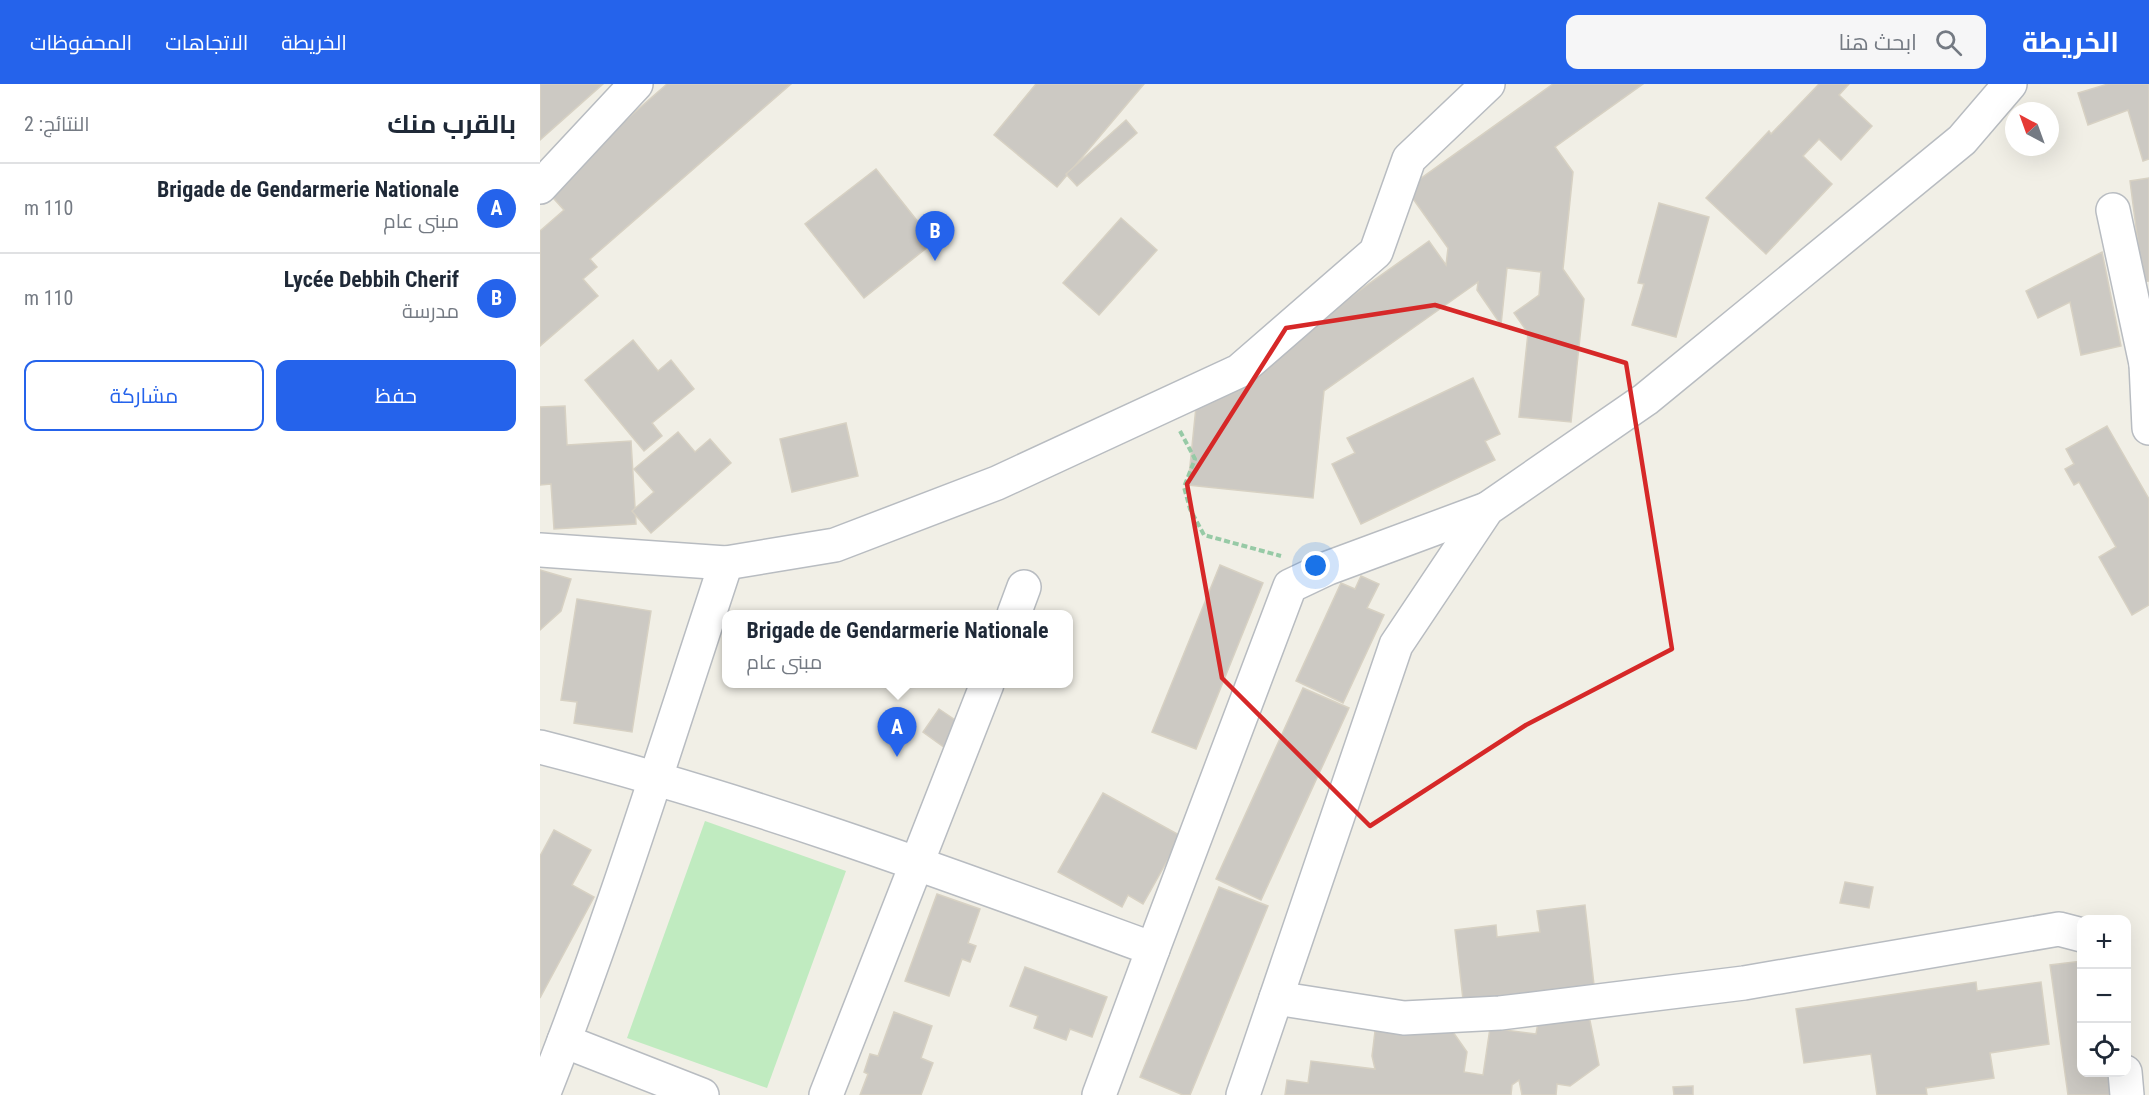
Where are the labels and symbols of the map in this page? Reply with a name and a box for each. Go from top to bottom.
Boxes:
north arrow [2005,102,2059,156]
pin: B [916,212,954,261]
your location [1301,551,1330,580]
pin: A [878,708,916,757]

